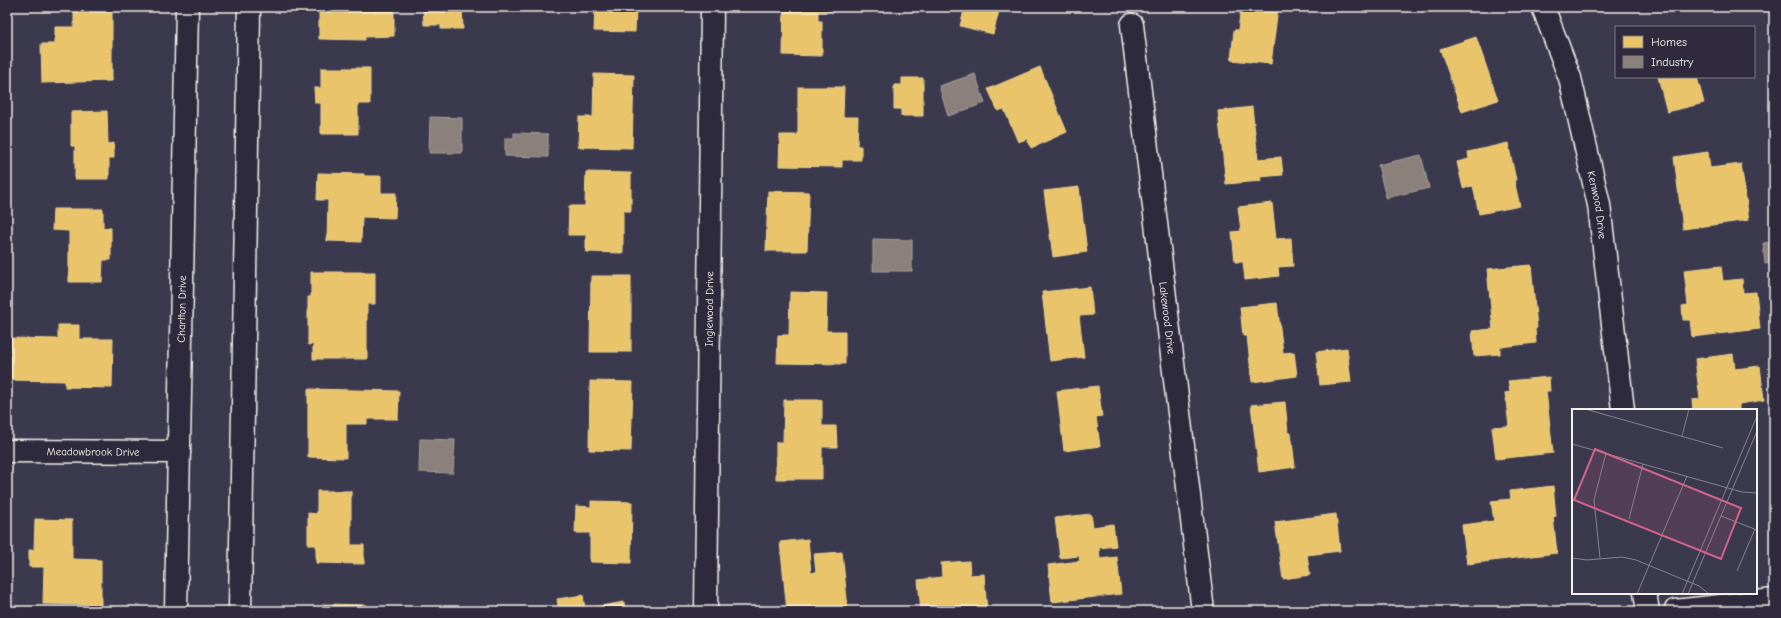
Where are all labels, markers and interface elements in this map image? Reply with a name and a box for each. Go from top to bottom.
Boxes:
legend [1615,26,1755,78]
text: Homes [1651,35,1687,49]
text: Industry [1651,55,1694,69]
street label: Kenwood Drive [1584,170,1609,240]
street label: Inglewood Drive [703,271,716,347]
street label: Charlton Drive [175,275,189,343]
street label: Lakewood Drive [1156,281,1178,355]
inset map [1572,409,1757,594]
street label: Meadowbrook Drive [46,445,140,459]

